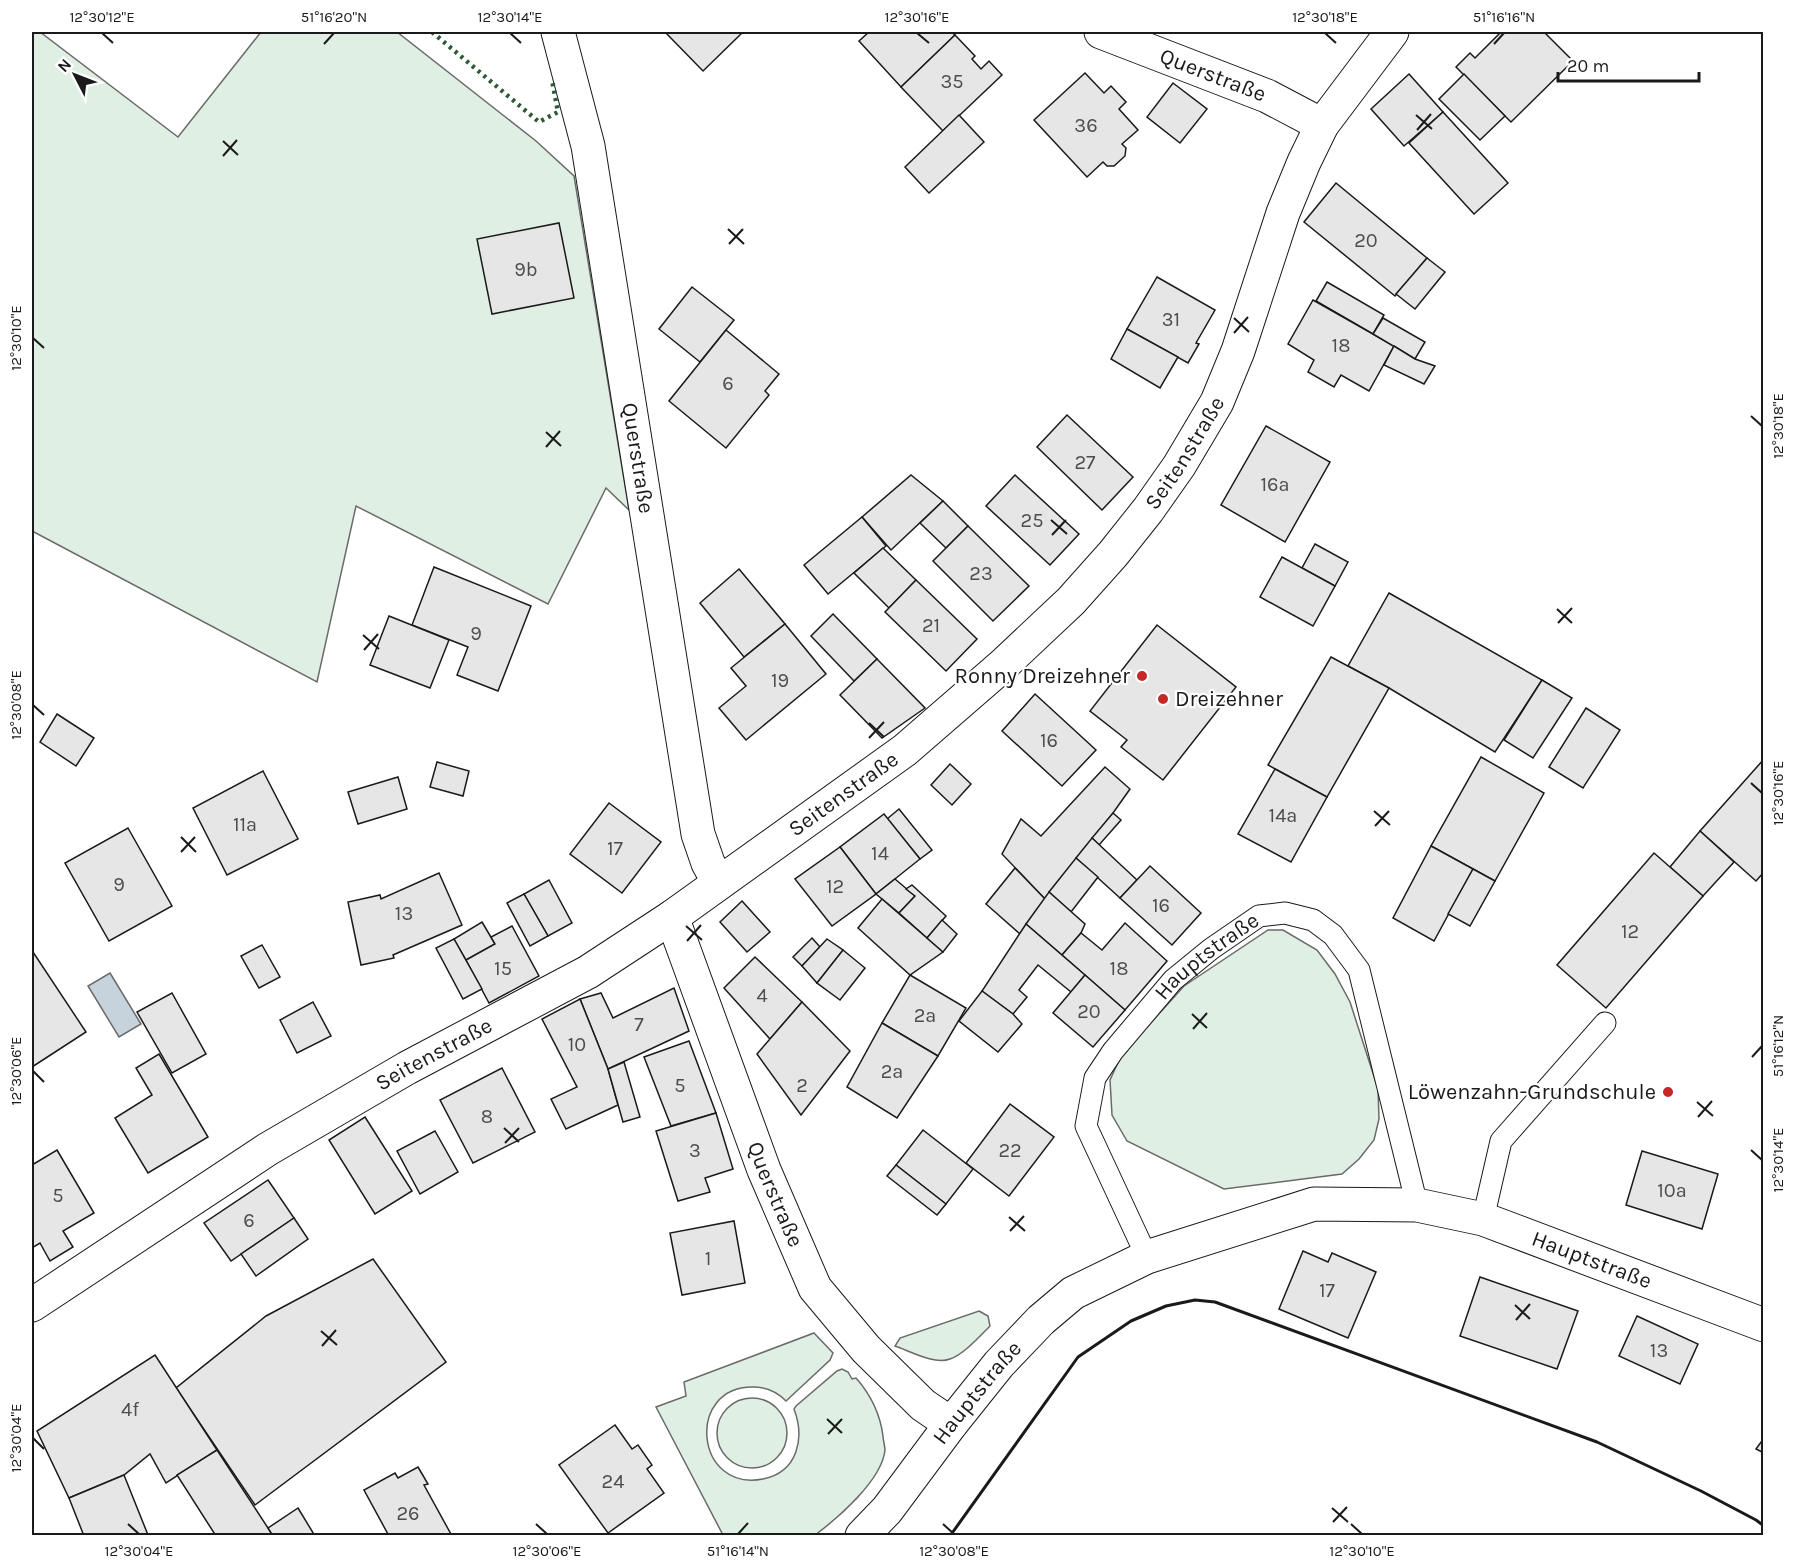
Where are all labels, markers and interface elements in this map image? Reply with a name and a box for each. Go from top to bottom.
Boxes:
text: 12°30'12"E [69,8,135,26]
text: 51°16'20"N [301,8,367,26]
text: 12°30'14"E [478,8,542,26]
text: 12°30'16"E [884,8,950,26]
text: 12°30'18"E [1292,8,1358,26]
text: 51°16'16"N [1473,8,1535,26]
street label: Querstraße [1156,43,1270,107]
north arrow [45,45,105,105]
scale bar [1558,45,1699,83]
text: N [53,55,75,76]
text: 20 m [1567,55,1609,77]
house number: 35 [940,70,964,93]
house number: 36 [1074,114,1098,137]
house number: 20 [1354,229,1378,252]
house number: 9b [514,258,538,281]
text: 12°30'10"E [7,305,25,371]
house number: 31 [1162,308,1180,331]
house number: 18 [1332,334,1350,357]
house number: 6 [722,372,734,395]
street label: Seitenstraße [1139,392,1230,515]
text: 12°30'18"E [1769,393,1787,459]
street label: Querstraße [616,401,660,515]
house number: 27 [1075,451,1096,474]
house number: 16a [1260,473,1290,496]
house number: 25 [1021,509,1043,532]
house number: 23 [969,562,993,585]
house number: 21 [922,614,940,637]
house number: 9 [470,622,482,645]
place label: Ronny Dreizehner [955,663,1130,689]
house number: 19 [771,669,789,692]
marker: Ronny Dreizehner [1135,669,1149,683]
text: 12°30'08"E [7,670,25,740]
place label: Dreizehner [1175,686,1283,712]
marker: Dreizehner [1156,692,1170,706]
house number: 16 [1040,729,1058,752]
street label: Seitenstraße [784,746,903,842]
text: 12°30'16"E [1769,760,1787,826]
house number: 14a [1269,804,1297,827]
house number: 11a [233,813,257,836]
house number: 17 [607,837,624,860]
house number: 14 [871,842,889,865]
house number: 9 [113,873,125,896]
house number: 12 [826,875,844,898]
house number: 16 [1152,894,1170,917]
house number: 13 [395,902,413,925]
street label: Hauptstraße [1149,907,1264,1005]
house number: 12 [1621,920,1639,943]
house number: 15 [494,957,512,980]
house number: 18 [1110,957,1128,980]
house number: 4 [756,984,768,1007]
house number: 20 [1077,1000,1101,1023]
house number: 2a [914,1004,936,1027]
street label: Seitenstraße [371,1012,497,1096]
house number: 7 [634,1013,644,1036]
text: 51°16'12"N [1769,1015,1787,1077]
house number: 10 [568,1033,586,1056]
text: 12°30'06"E [7,1036,25,1106]
house number: 2a [881,1060,903,1083]
house number: 5 [674,1074,686,1097]
house number: 2 [796,1074,808,1097]
place label: Löwenzahn-Grundschule [1408,1079,1656,1105]
marker: Löwenzahn-Grundschule [1661,1085,1675,1099]
house number: 8 [481,1105,493,1128]
text: 12°30'14"E [1769,1128,1787,1192]
street label: Querstraße [742,1138,809,1251]
house number: 3 [689,1139,701,1162]
house number: 22 [998,1139,1022,1162]
house number: 10a [1657,1179,1687,1202]
house number: 5 [52,1184,64,1207]
house number: 6 [243,1209,255,1232]
street label: Hauptstraße [1528,1226,1655,1294]
house number: 1 [705,1247,711,1270]
house number: 17 [1319,1279,1336,1302]
street label: Hauptstraße [927,1336,1027,1450]
house number: 13 [1650,1339,1668,1362]
house number: 4f [121,1398,139,1421]
text: 12°30'04"E [7,1404,25,1472]
house number: 24 [602,1470,624,1493]
house number: 26 [396,1502,420,1525]
text: 12°30'04"E [105,1542,173,1560]
text: 12°30'06"E [512,1542,582,1560]
text: 51°16'14"N [707,1542,769,1560]
text: 12°30'08"E [919,1542,989,1560]
text: 12°30'10"E [1329,1542,1395,1560]

